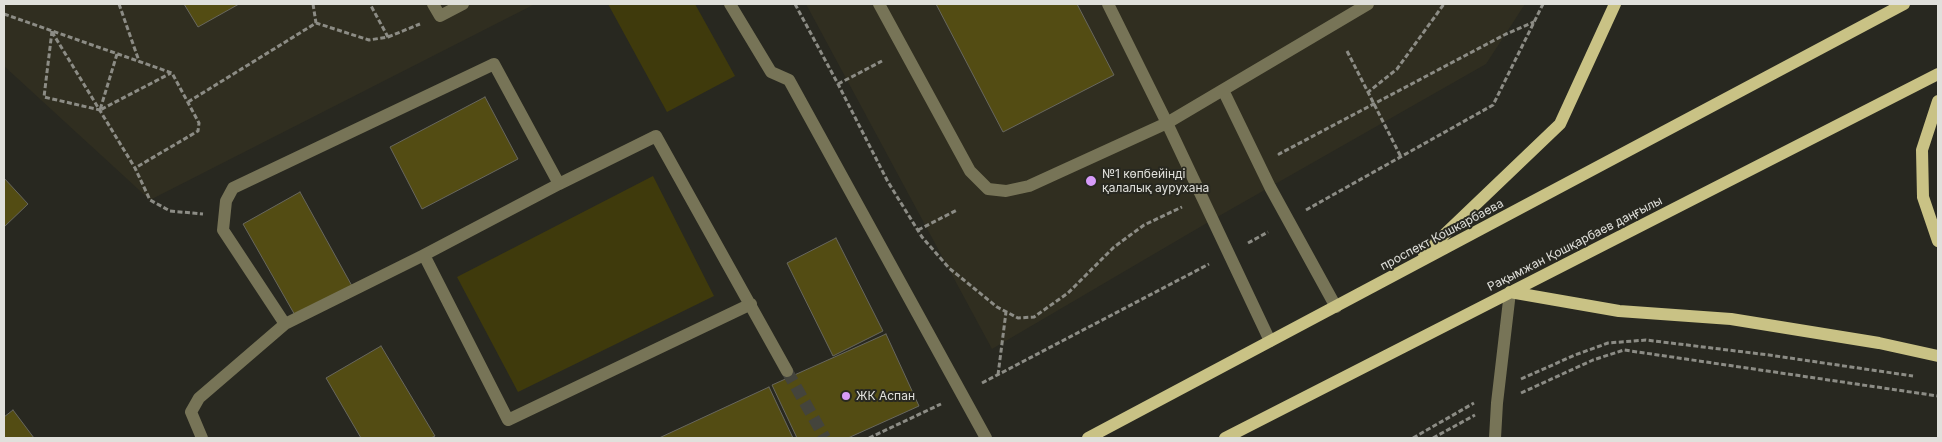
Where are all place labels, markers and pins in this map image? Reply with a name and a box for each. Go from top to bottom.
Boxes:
place label: №1 көпбейінді қалалық аурухана [1102,167,1209,195]
marker: №1 көпбейінді қалалық аурухана [1084,174,1098,188]
place label: ЖК Аспан [856,389,915,403]
marker: ЖК Аспан [840,390,852,402]

